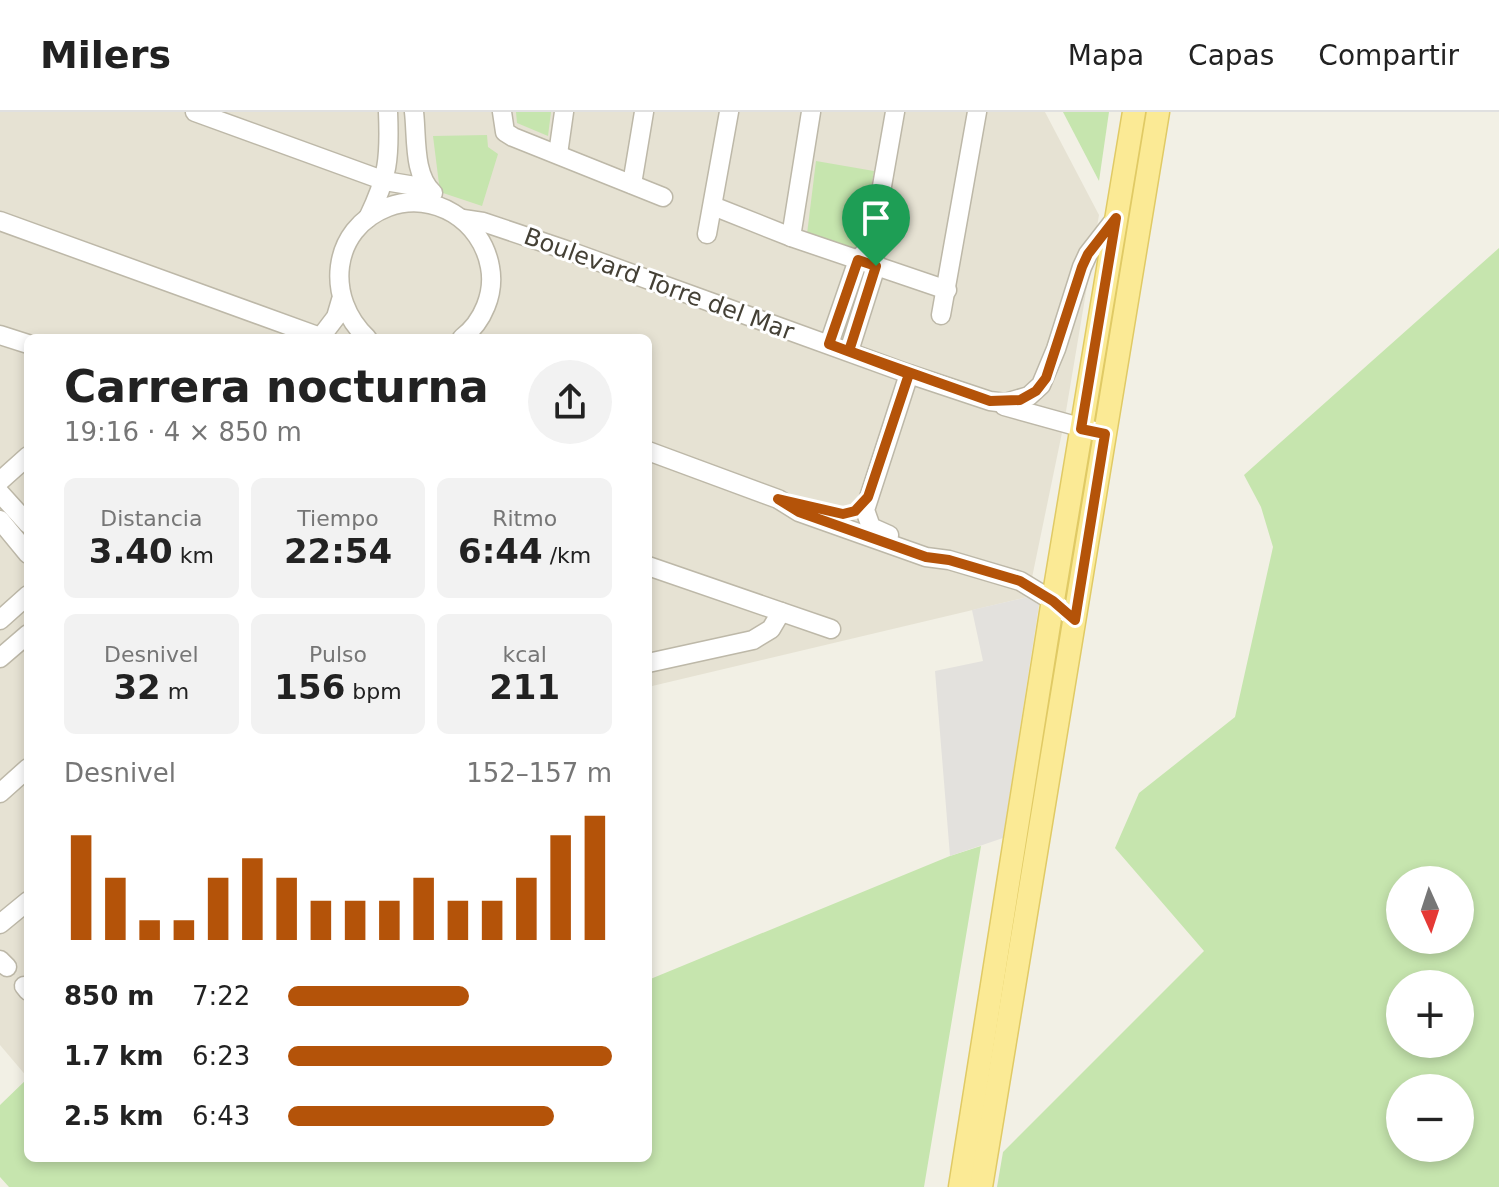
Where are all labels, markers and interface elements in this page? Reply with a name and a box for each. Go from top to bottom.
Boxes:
text: Milers [40,33,171,77]
text: Mapa [1068,39,1144,72]
text: Capas [1188,39,1274,72]
text: Compartir [1318,39,1459,72]
pin [842,184,910,266]
icon: arrive [854,196,898,240]
street label: Boulevard Torre del Mar [520,222,798,346]
button: share [528,360,612,444]
text: Carrera nocturna [64,361,489,412]
text: 19:16 · 4 × 850 m [64,417,302,447]
text: Distancia [100,506,202,531]
text: Tiempo [297,506,379,531]
text: Ritmo [492,506,557,531]
text: 3.40 [89,531,173,571]
text: 22:54 [284,531,392,571]
text: 6:44 [458,531,543,571]
text: km [173,543,214,568]
text: /km [543,543,591,568]
text: Desnivel [104,642,199,667]
text: Pulso [309,642,367,667]
text: kcal [502,642,547,667]
text: 32 [113,667,161,707]
text: 156 [274,667,345,707]
text: 211 [489,667,560,707]
text: m [161,679,189,704]
text: bpm [345,679,402,704]
text: Desnivel [64,758,176,788]
text: 152–157 m [466,758,612,788]
north arrow [1386,866,1474,954]
map controls [1386,866,1474,1162]
button: + [1386,970,1474,1058]
text: 850 m [64,981,154,1011]
text: 7:22 [192,981,250,1011]
text: 1.7 km [64,1041,164,1071]
text: 6:23 [192,1041,250,1071]
button: − [1386,1074,1474,1162]
text: 2.5 km [64,1101,164,1131]
text: 6:43 [192,1101,250,1131]

